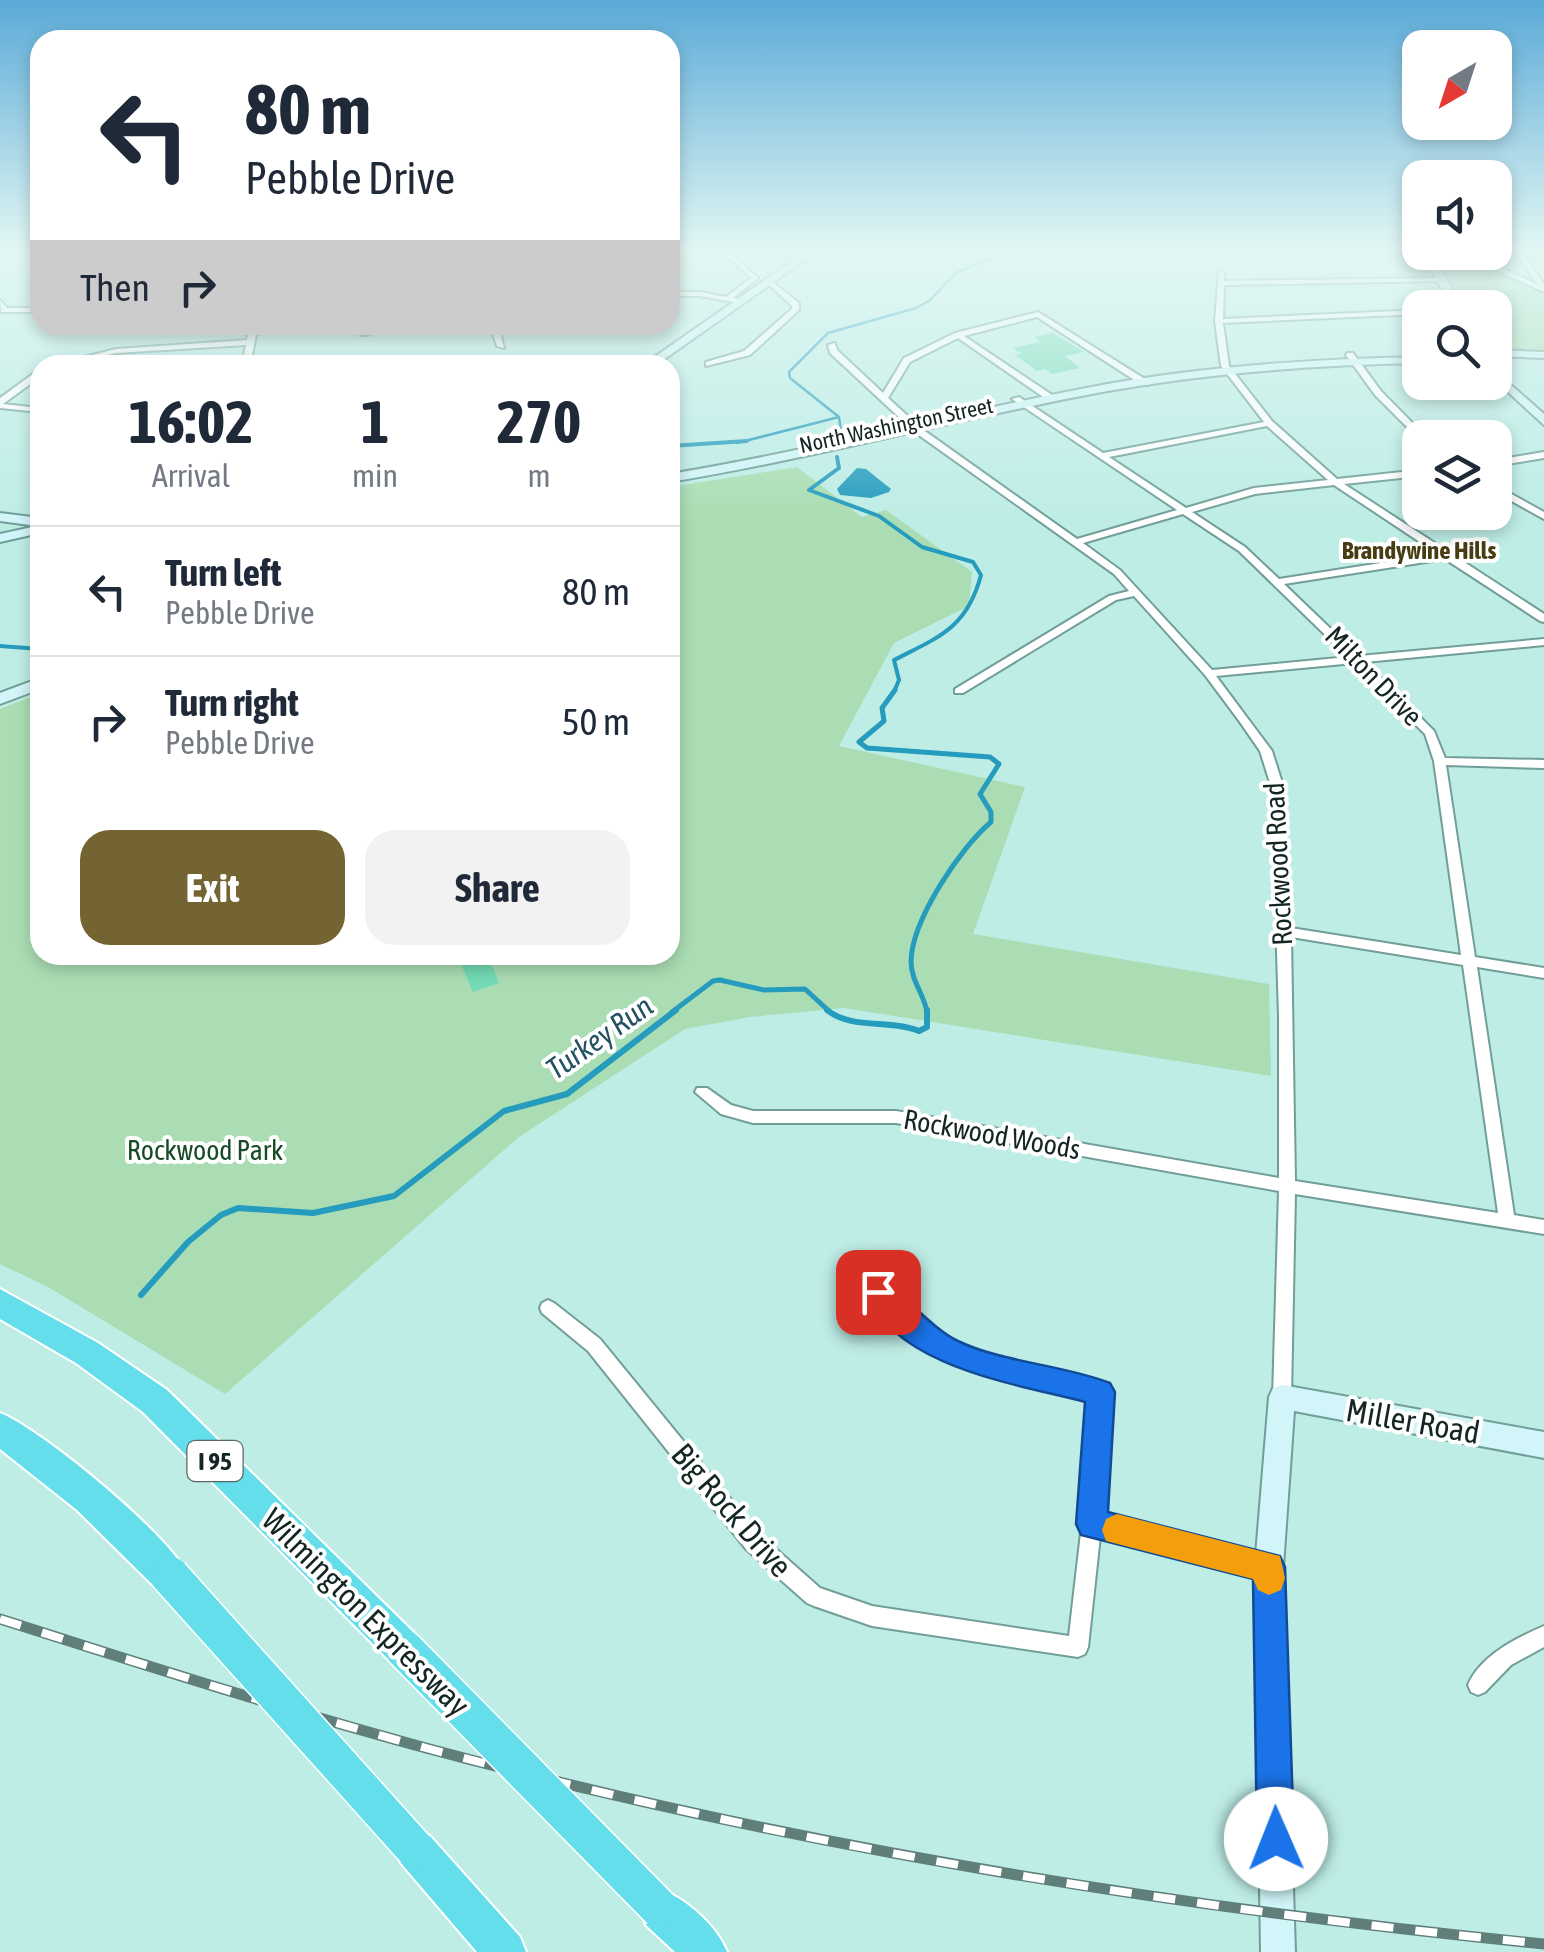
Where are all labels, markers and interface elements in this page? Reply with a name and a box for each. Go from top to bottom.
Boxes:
north arrow [1402,30,1512,140]
map controls [1402,30,1512,530]
text: 80 m [245,69,371,149]
icon: left [80,70,210,200]
text: Pebble Drive [245,152,455,204]
button: sound [1402,160,1512,270]
icon: right [170,260,225,315]
text: Then [80,266,150,309]
button: search [1402,290,1512,400]
text: 16:02 [129,387,253,456]
text: 1 [361,387,389,456]
text: 270 [497,387,581,456]
street label: North Washington Street [797,392,995,458]
button: layers [1402,420,1512,530]
text: Arrival [152,457,230,494]
text: min [352,457,398,494]
text: m [527,457,551,494]
district label: Brandywine Hills [1342,536,1496,564]
text: Turn left [165,551,281,594]
icon: left [80,564,135,619]
text: 80 m [562,570,630,613]
text: Pebble Drive [165,594,314,631]
street label: Milton Drive [1319,620,1429,732]
text: Turn right [165,681,299,724]
icon: right [80,694,135,749]
text: 50 m [562,700,630,743]
text: Pebble Drive [165,724,314,761]
street label: Rockwood Road [1258,782,1298,946]
button: Exit [80,830,345,945]
button: Share [365,830,630,945]
water label: Turkey Run [540,988,658,1086]
street label: Rockwood Woods [901,1103,1083,1165]
park label: Rockwood Park [127,1134,283,1166]
pin [836,1250,921,1335]
icon: arrive [851,1265,906,1320]
street label: Miller Road [1343,1391,1483,1451]
street label: Big Rock Drive [664,1436,800,1584]
road number: I 95 [188,1441,242,1481]
street label: Wilmington Expressway [255,1501,477,1723]
position arrow [1224,1787,1328,1891]

